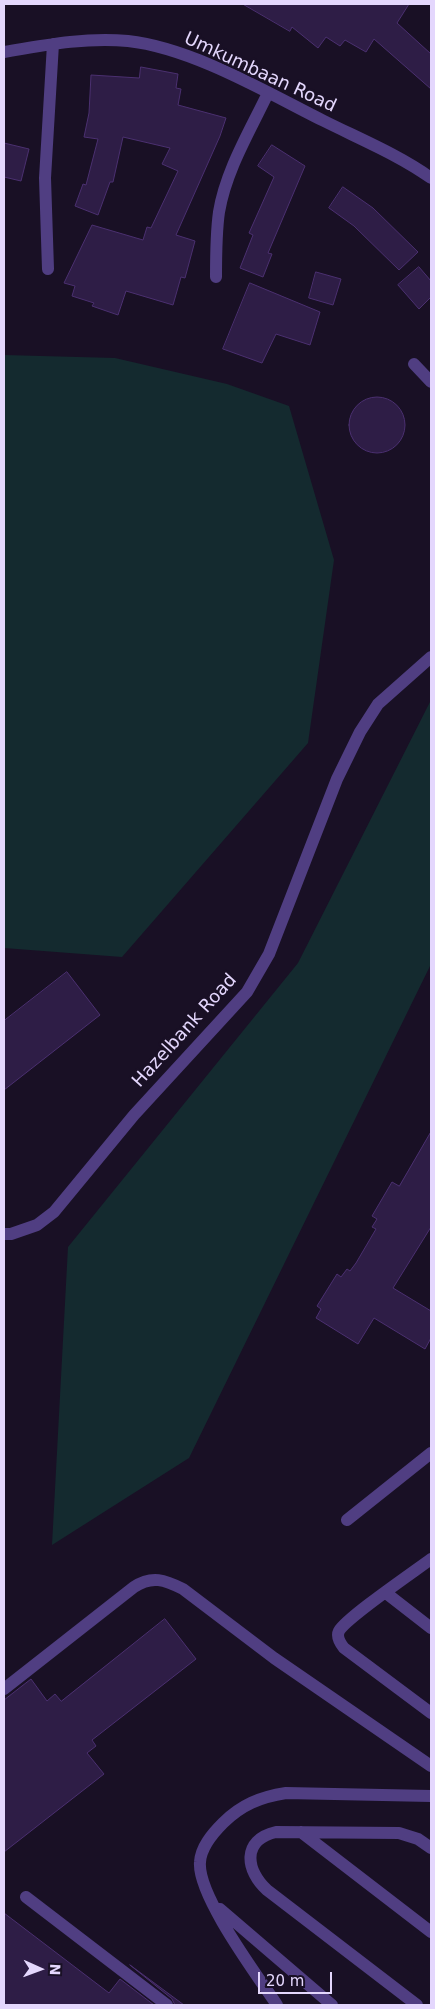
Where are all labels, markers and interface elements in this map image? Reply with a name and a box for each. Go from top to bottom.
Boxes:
street label: Umkumbaan Road [181,28,339,118]
street label: Hazelbank Road [128,970,242,1092]
north arrow [15,1944,65,1994]
scale bar [260,1962,334,1994]
text: N [47,1963,63,1976]
text: 20 m [266,1972,304,1990]

